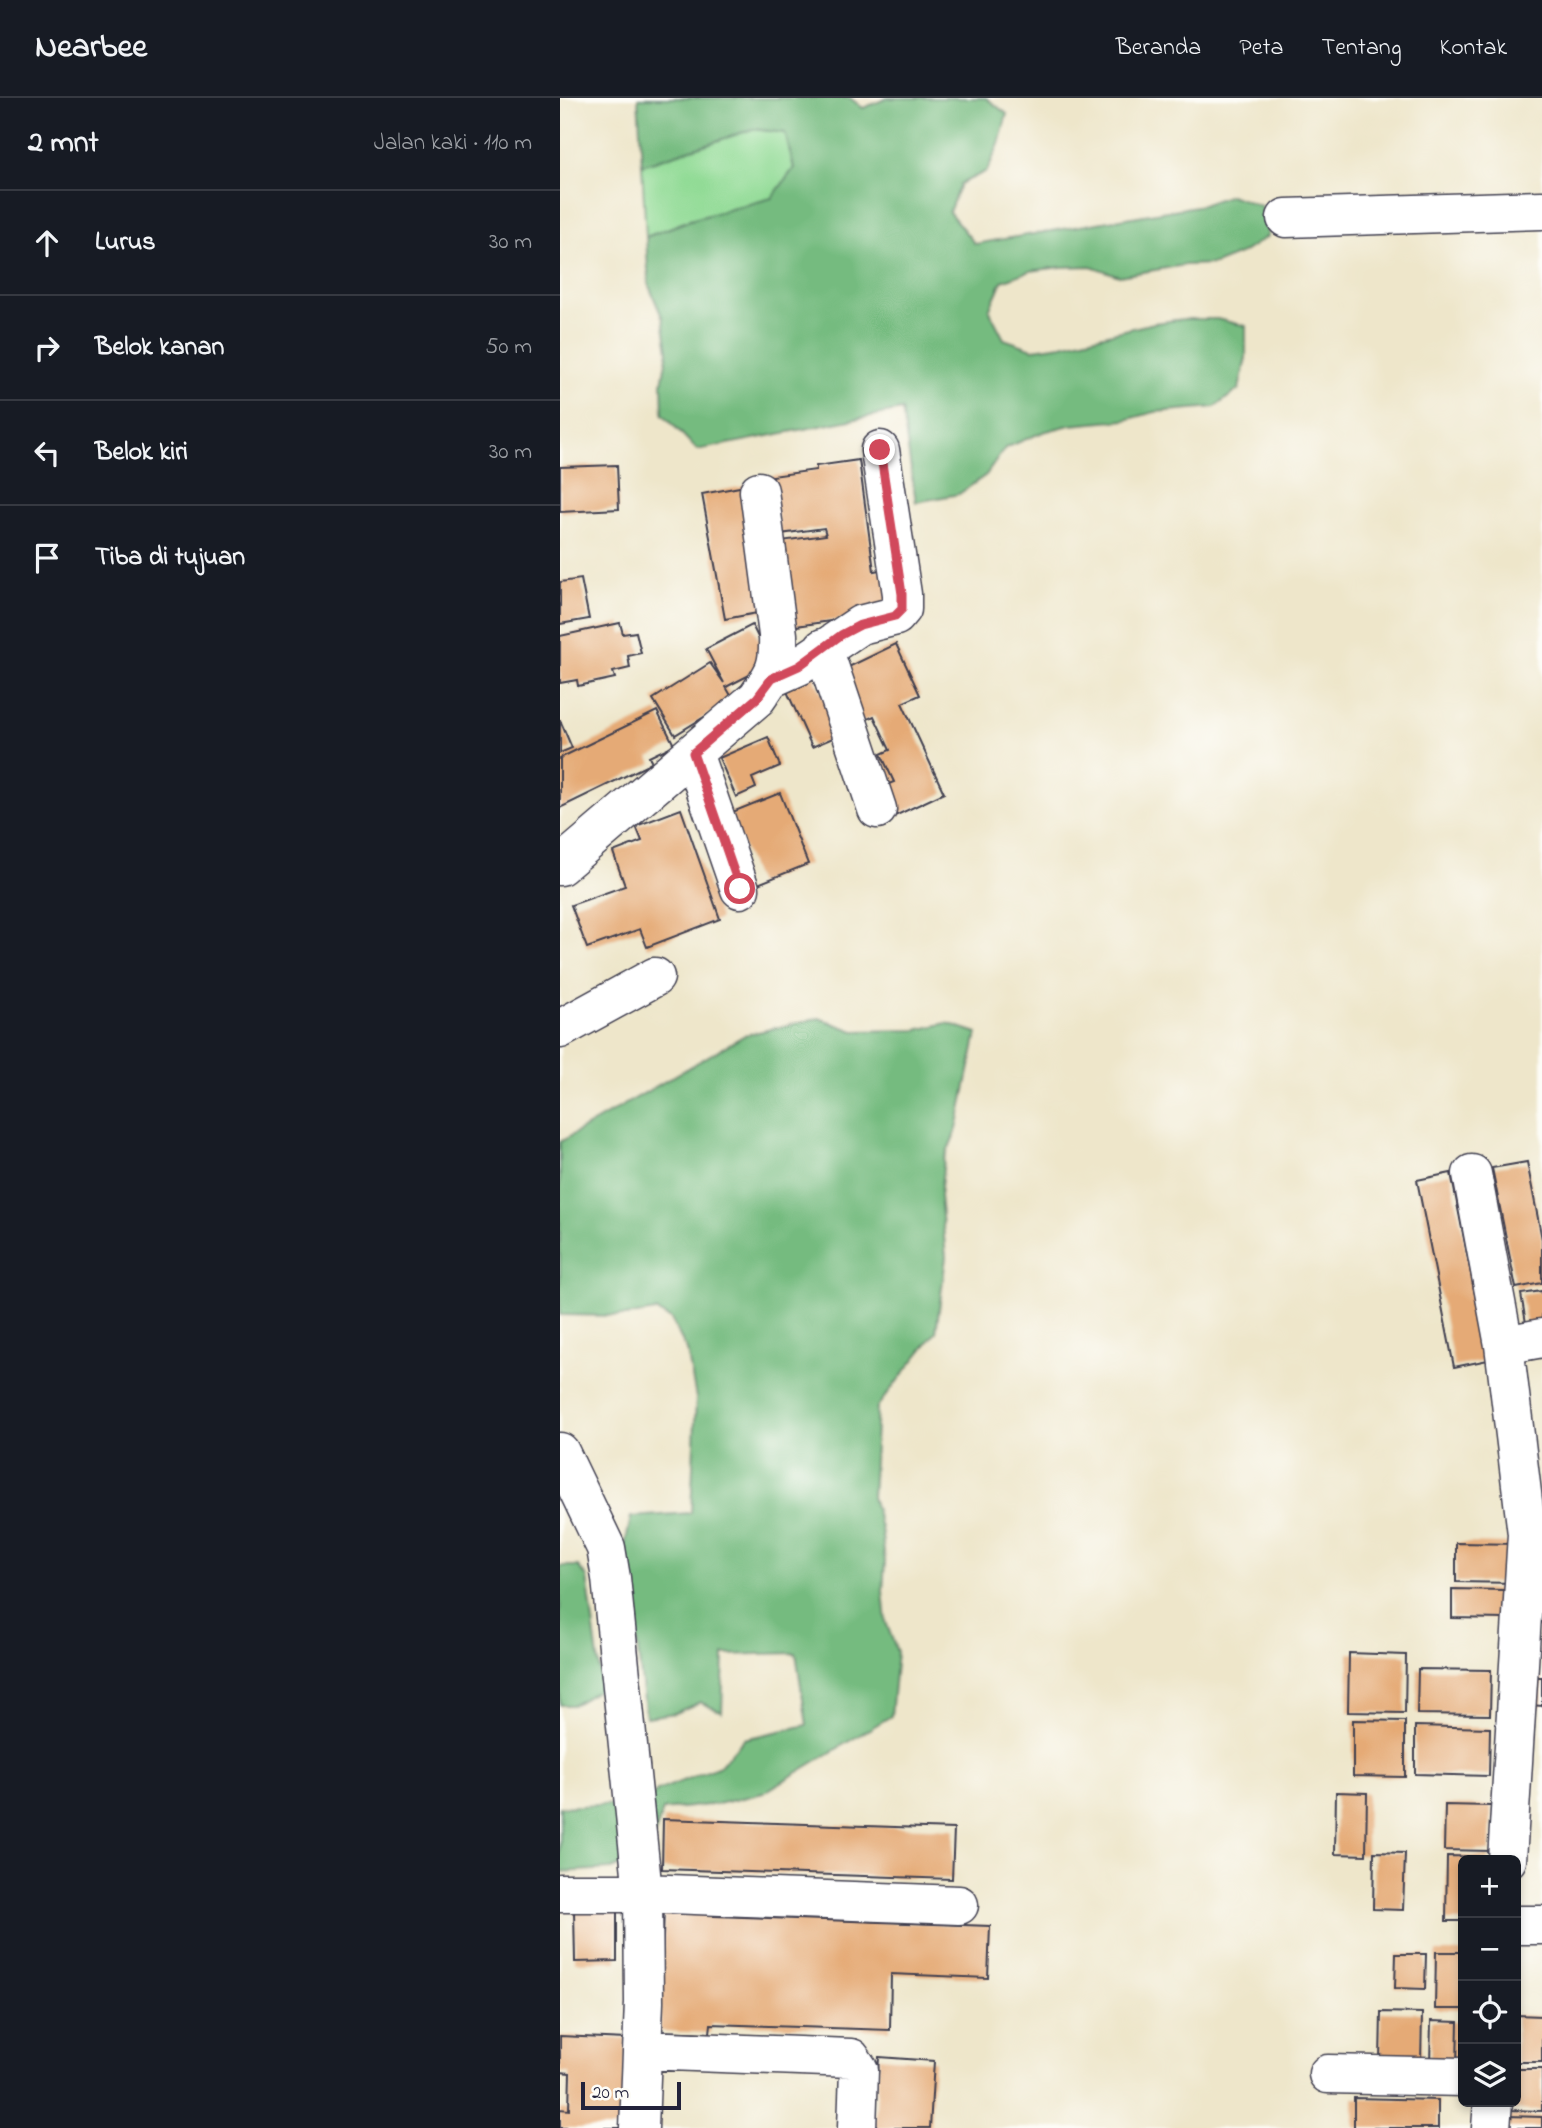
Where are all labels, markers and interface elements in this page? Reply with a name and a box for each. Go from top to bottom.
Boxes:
text: Nearbee [35,24,147,72]
text: Beranda [1116,31,1201,66]
text: Peta [1239,31,1284,66]
text: Tentang [1322,31,1402,66]
text: Kontak [1440,31,1507,66]
text: 2 mnt [28,122,99,166]
text: Jalan kaki · 110 m [374,127,532,160]
icon: ahead [28,224,66,262]
text: Lurus [95,224,156,262]
text: 30 m [489,226,532,259]
icon: right [28,329,66,367]
text: Belok kanan [95,329,224,367]
text: 50 m [485,331,532,364]
icon: left [28,434,66,472]
text: Belok kiri [95,434,188,472]
route end [864,434,895,465]
text: 30 m [489,436,532,469]
icon: arrive [28,539,66,577]
text: Tiba di tujuan [95,539,245,577]
route start [724,873,755,904]
map controls [1458,1855,1521,2107]
button: + [1458,1855,1521,1918]
button: − [1458,1918,1521,1981]
button: locate [1458,1981,1521,2044]
button: layers [1458,2044,1521,2107]
scale bar [581,2079,681,2111]
text: 20 m [592,2080,629,2107]

